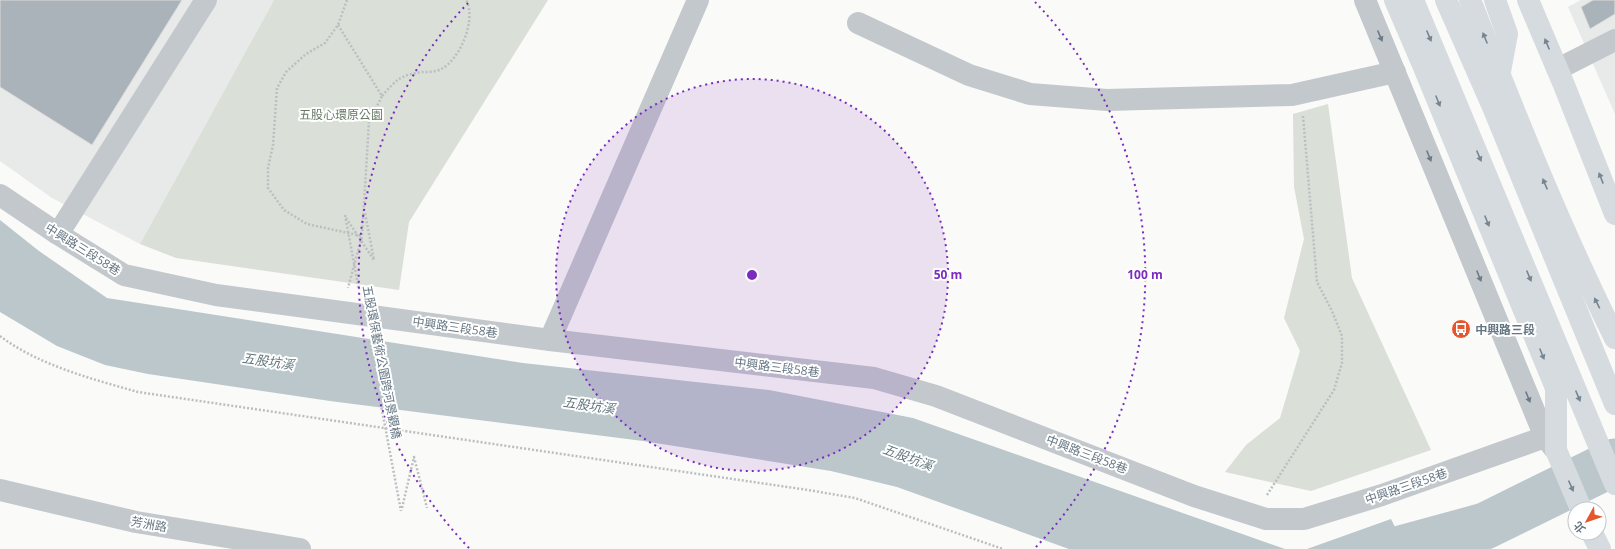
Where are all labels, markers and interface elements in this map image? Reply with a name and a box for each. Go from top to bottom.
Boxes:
one-way arrow [1376,30,1383,42]
one-way arrow [1426,30,1432,42]
one-way arrow [1481,31,1487,43]
one-way arrow [1544,39,1550,50]
one-way arrow [1435,95,1441,106]
park label: 五股心環原公園 [299,106,383,123]
one-way arrow [1476,150,1482,162]
one-way arrow [1427,151,1433,163]
one-way arrow [1597,172,1603,184]
one-way arrow [1542,177,1548,189]
one-way arrow [1485,215,1491,227]
street label: 中興路三段58巷 [42,219,124,279]
text: 50 m [934,266,962,283]
text: 100 m [1127,266,1163,283]
centre of rings [745,268,759,282]
one-way arrow [1526,270,1532,282]
one-way arrow [1476,271,1482,283]
street label: 五股環保藝術公園跨河景觀橋 [359,284,405,440]
one-way arrow [1594,297,1601,309]
street label: 中興路三段58巷 [411,313,499,341]
bus stop icon: 中興路三段 [1450,318,1472,340]
place label: 中興路三段 [1475,321,1535,338]
water label: 五股坑溪 [241,348,297,374]
one-way arrow [1539,349,1545,360]
street label: 中興路三段58巷 [733,353,821,381]
one-way arrow [1575,390,1582,402]
one-way arrow [1526,391,1532,403]
water label: 五股坑溪 [562,392,618,418]
street label: 中興路三段58巷 [1044,431,1130,477]
water label: 五股坑溪 [880,440,937,475]
street label: 中興路三段58巷 [1363,464,1449,508]
one-way arrow [1569,481,1575,493]
north arrow [1567,501,1607,541]
street label: 芳洲路 [130,513,168,535]
text: 北 [1570,519,1588,537]

